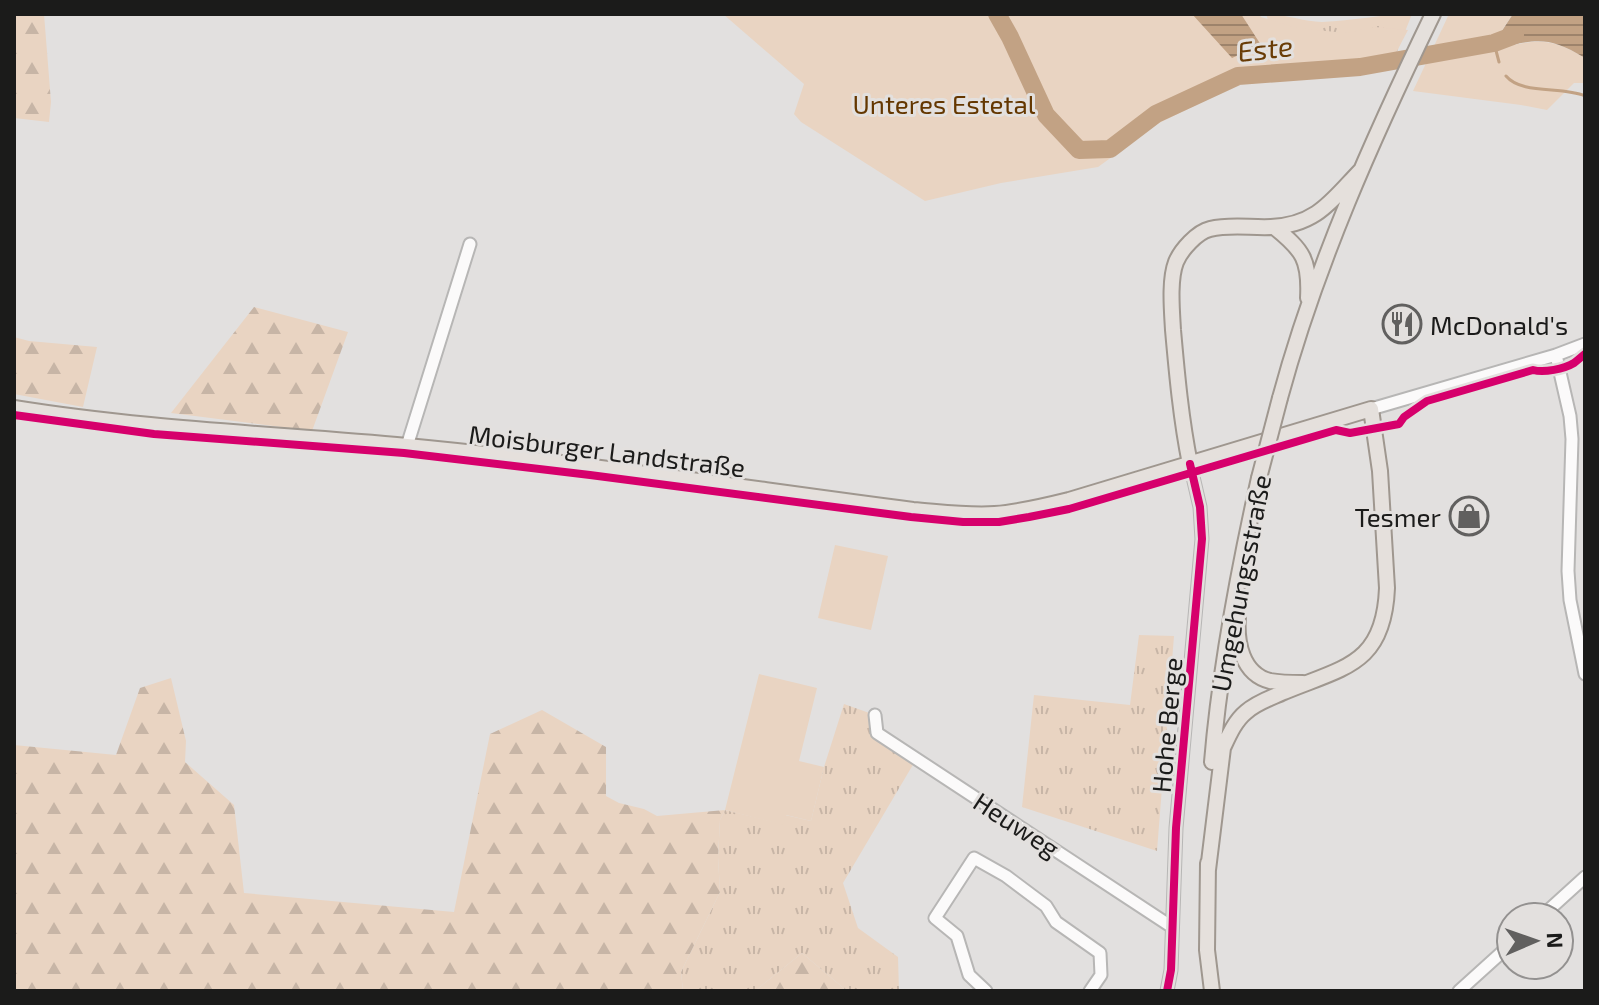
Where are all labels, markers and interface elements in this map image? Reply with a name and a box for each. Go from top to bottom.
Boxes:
water label: Este [1235,28,1295,68]
park label: Unteres Estetal [853,88,1036,119]
restaurant icon: McDonald's [1381,303,1423,345]
place label: McDonald's [1430,309,1568,340]
street label: Moisburger Landstraße [467,418,747,482]
street label: Umgehungsstraße [1204,472,1276,694]
shop icon: Tesmer [1448,495,1490,537]
place label: Tesmer [1354,501,1441,532]
street label: Hohe Berge [1145,656,1187,794]
street label: Heuweg [968,785,1066,863]
north arrow [1495,901,1575,981]
text: N [1543,932,1569,949]

